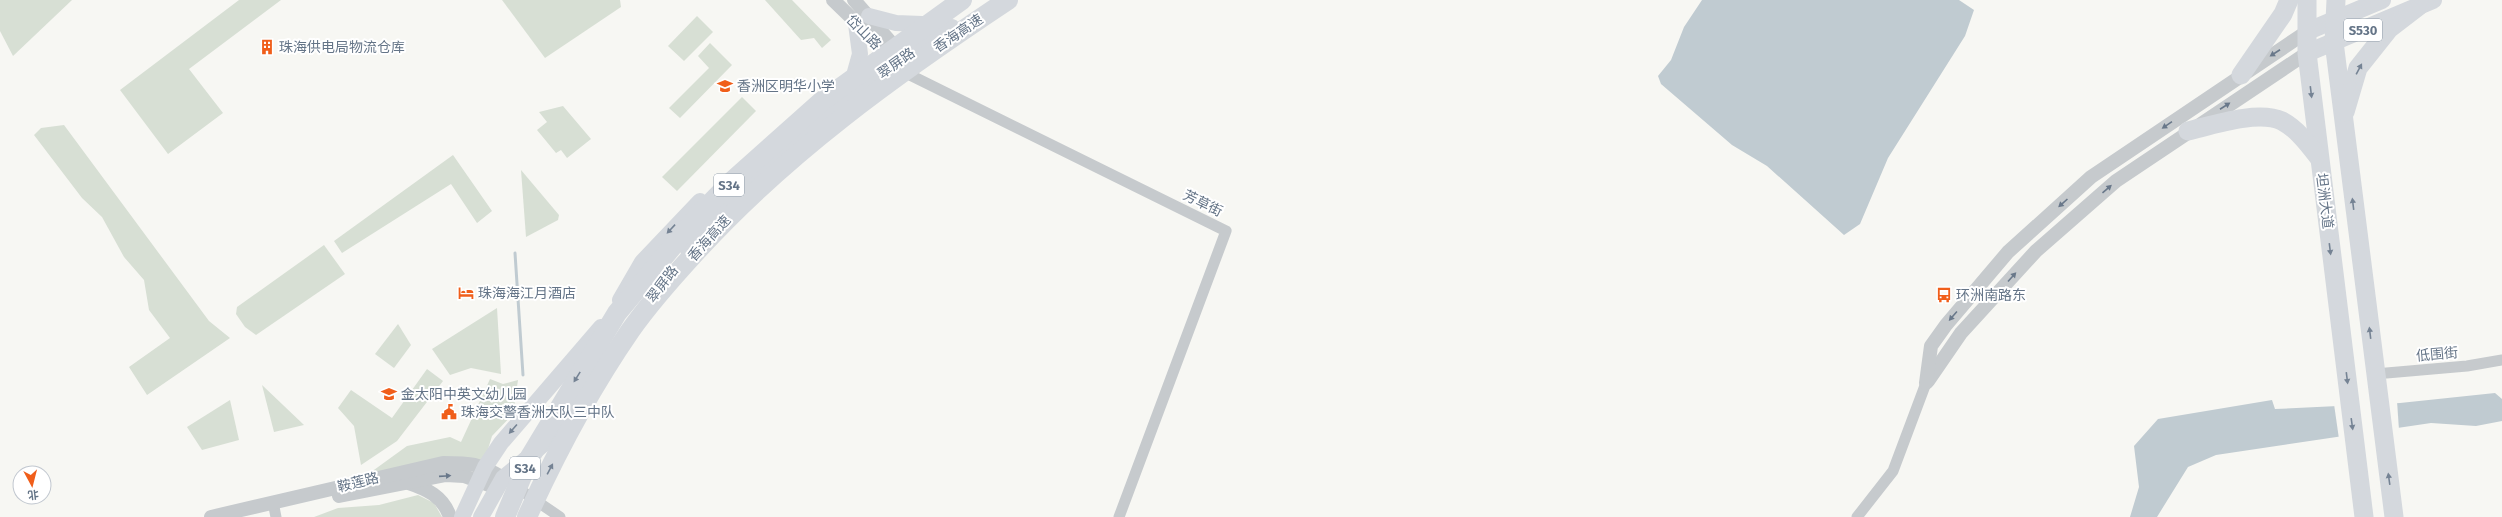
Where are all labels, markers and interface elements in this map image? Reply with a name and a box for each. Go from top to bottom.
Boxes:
street label: 岱山路 [843,11,885,53]
street label: 香海高速 [930,11,986,56]
road number: S530 [2344,19,2382,41]
building icon: 珠海供电局物流仓库 [258,38,276,56]
place label: 珠海供电局物流仓库 [279,39,405,56]
street label: 翠屏路 [874,44,918,82]
one-way arrow [2269,49,2281,56]
one-way arrow [2356,63,2363,74]
school or university icon: 香洲区明华小学 [716,77,734,95]
place label: 香洲区明华小学 [737,78,835,95]
one-way arrow [2308,86,2314,98]
one-way arrow [2219,103,2231,110]
one-way arrow [2162,121,2172,129]
street label: 坦洲大道 [2313,172,2336,230]
road number: S34 [714,174,744,196]
one-way arrow [2102,184,2112,193]
street label: 芳草街 [1180,187,1225,220]
one-way arrow [2058,198,2068,207]
one-way arrow [2350,198,2356,210]
street label: 香海高速 [684,212,734,265]
one-way arrow [667,224,676,234]
one-way arrow [2327,243,2334,255]
street label: 翠屏路 [643,262,682,306]
one-way arrow [2007,272,2017,282]
hotel icon: 珠海海江月酒店 [457,284,475,302]
place label: 珠海海江月酒店 [478,285,576,302]
bus stop icon: 环洲南路东 [1935,286,1953,304]
place label: 环洲南路东 [1956,287,2026,304]
one-way arrow [1949,311,1958,321]
one-way arrow [2367,327,2373,339]
street label: 低围街 [2415,344,2459,365]
one-way arrow [574,371,581,383]
one-way arrow [2343,372,2350,384]
school or university icon: 金太阳中英文幼儿园 [380,385,398,403]
place label: 金太阳中英文幼儿园 [401,386,527,403]
public building icon: 珠海交警香洲大队三中队 [440,403,458,421]
place label: 珠海交警香洲大队三中队 [461,404,615,421]
one-way arrow [2349,418,2355,430]
one-way arrow [509,424,518,435]
road number: S34 [510,457,540,479]
one-way arrow [547,463,553,475]
north arrow [12,465,52,505]
street label: 鞍莲路 [336,469,381,496]
one-way arrow [439,473,452,479]
one-way arrow [2386,473,2392,485]
text: 北 [27,487,39,502]

